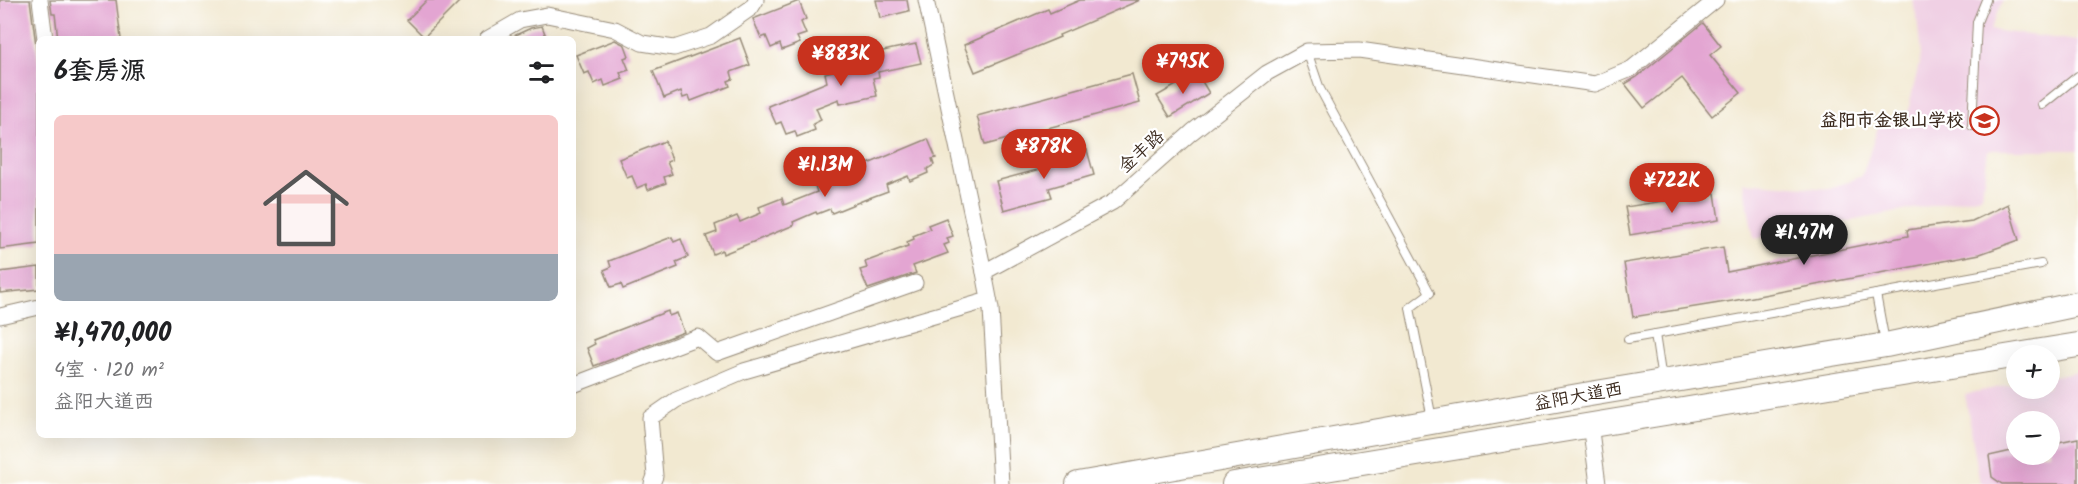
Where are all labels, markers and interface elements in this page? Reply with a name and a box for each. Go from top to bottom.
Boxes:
pin: ¥883K [799,36,883,87]
text: ¥883K [812,39,870,71]
pin: ¥795K [1141,44,1225,95]
text: ¥795K [1156,47,1210,79]
text: 6套房源 [54,51,146,93]
icon: filters [525,56,558,89]
school or university icon: 益阳市金银山学校 [1969,104,2001,136]
place label: 益阳市金银山学校 [1820,107,1964,136]
street label: 金丰路 [1112,123,1172,181]
pin: ¥878K [1002,129,1086,180]
text: ¥878K [1015,132,1073,164]
pin: ¥1.13M [776,147,874,198]
text: ¥1.13M [797,150,853,182]
icon: home [252,154,360,262]
pin: ¥722K [1630,163,1714,214]
text: ¥722K [1643,166,1701,198]
pin: ¥1.47M [1755,215,1853,266]
text: ¥1.47M [1775,218,1833,250]
text: ¥1,470,000 [54,313,171,355]
map controls [2006,345,2060,465]
button: + [2006,345,2060,399]
text: 4室 · 120 m² [54,355,164,387]
street label: 益阳大道西 [1531,375,1625,420]
text: 益阳大道西 [54,387,154,419]
button: − [2006,411,2060,465]

